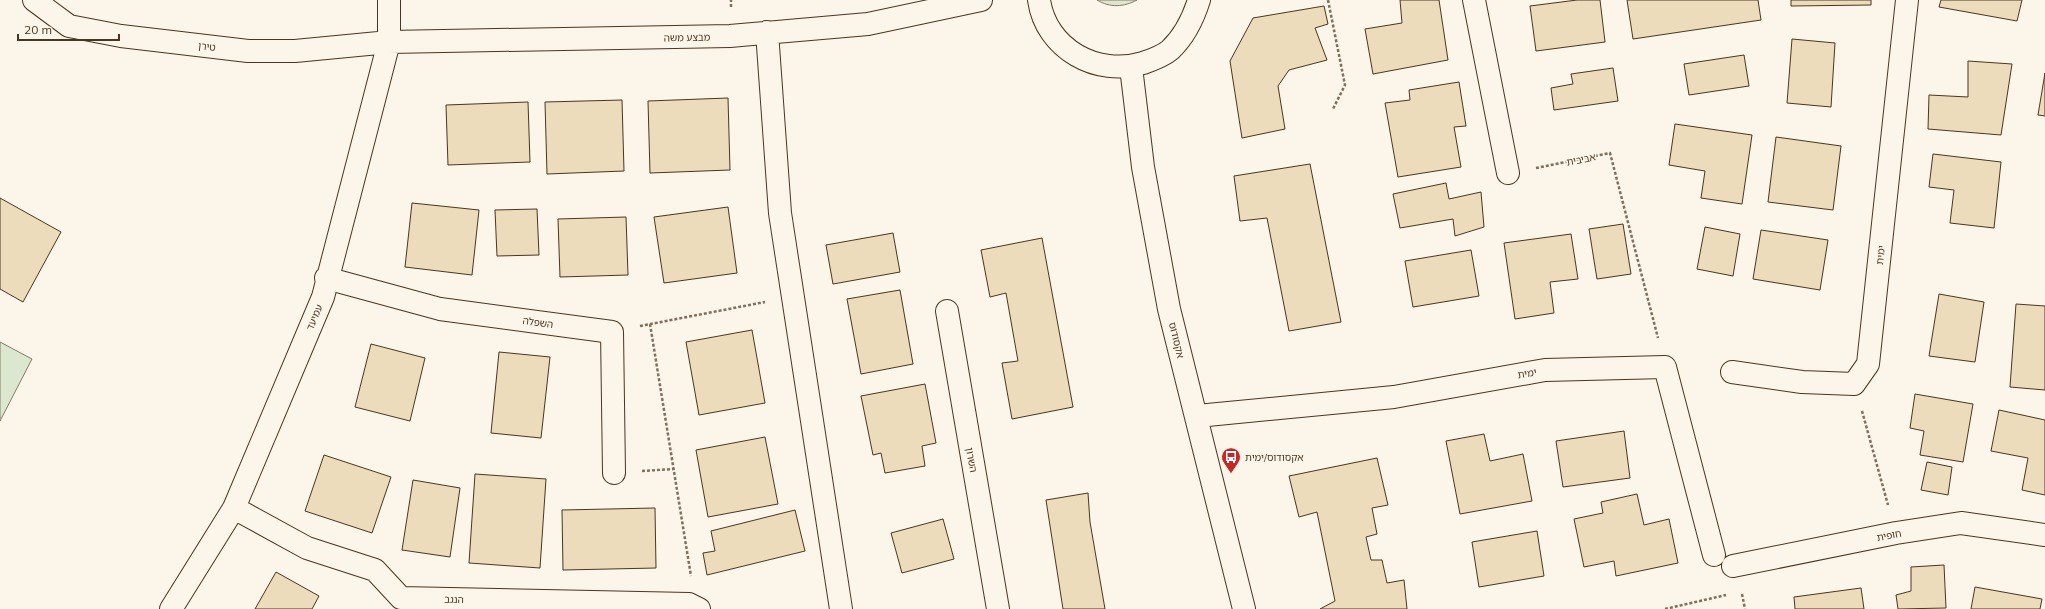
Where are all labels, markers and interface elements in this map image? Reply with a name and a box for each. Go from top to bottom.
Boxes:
scale bar [18,16,119,42]
text: 20 m [24,22,52,37]
street label: מבצע משה [664,31,711,44]
street label: טירן [197,39,216,54]
street label: אביבית [1565,150,1597,169]
street label: ימית [1873,245,1888,265]
street label: עמיעד [303,302,326,332]
street label: השפלה [522,314,554,331]
street label: אקסודוס [1166,321,1187,360]
street label: ימית [1517,365,1538,382]
bus stop icon: אקסודוס/ימית [1220,446,1242,474]
street label: השרון [963,447,980,474]
place label: אקסודוס/ימית [1245,451,1304,464]
street label: חופית [1876,527,1903,544]
street label: הנגב [444,593,464,606]

